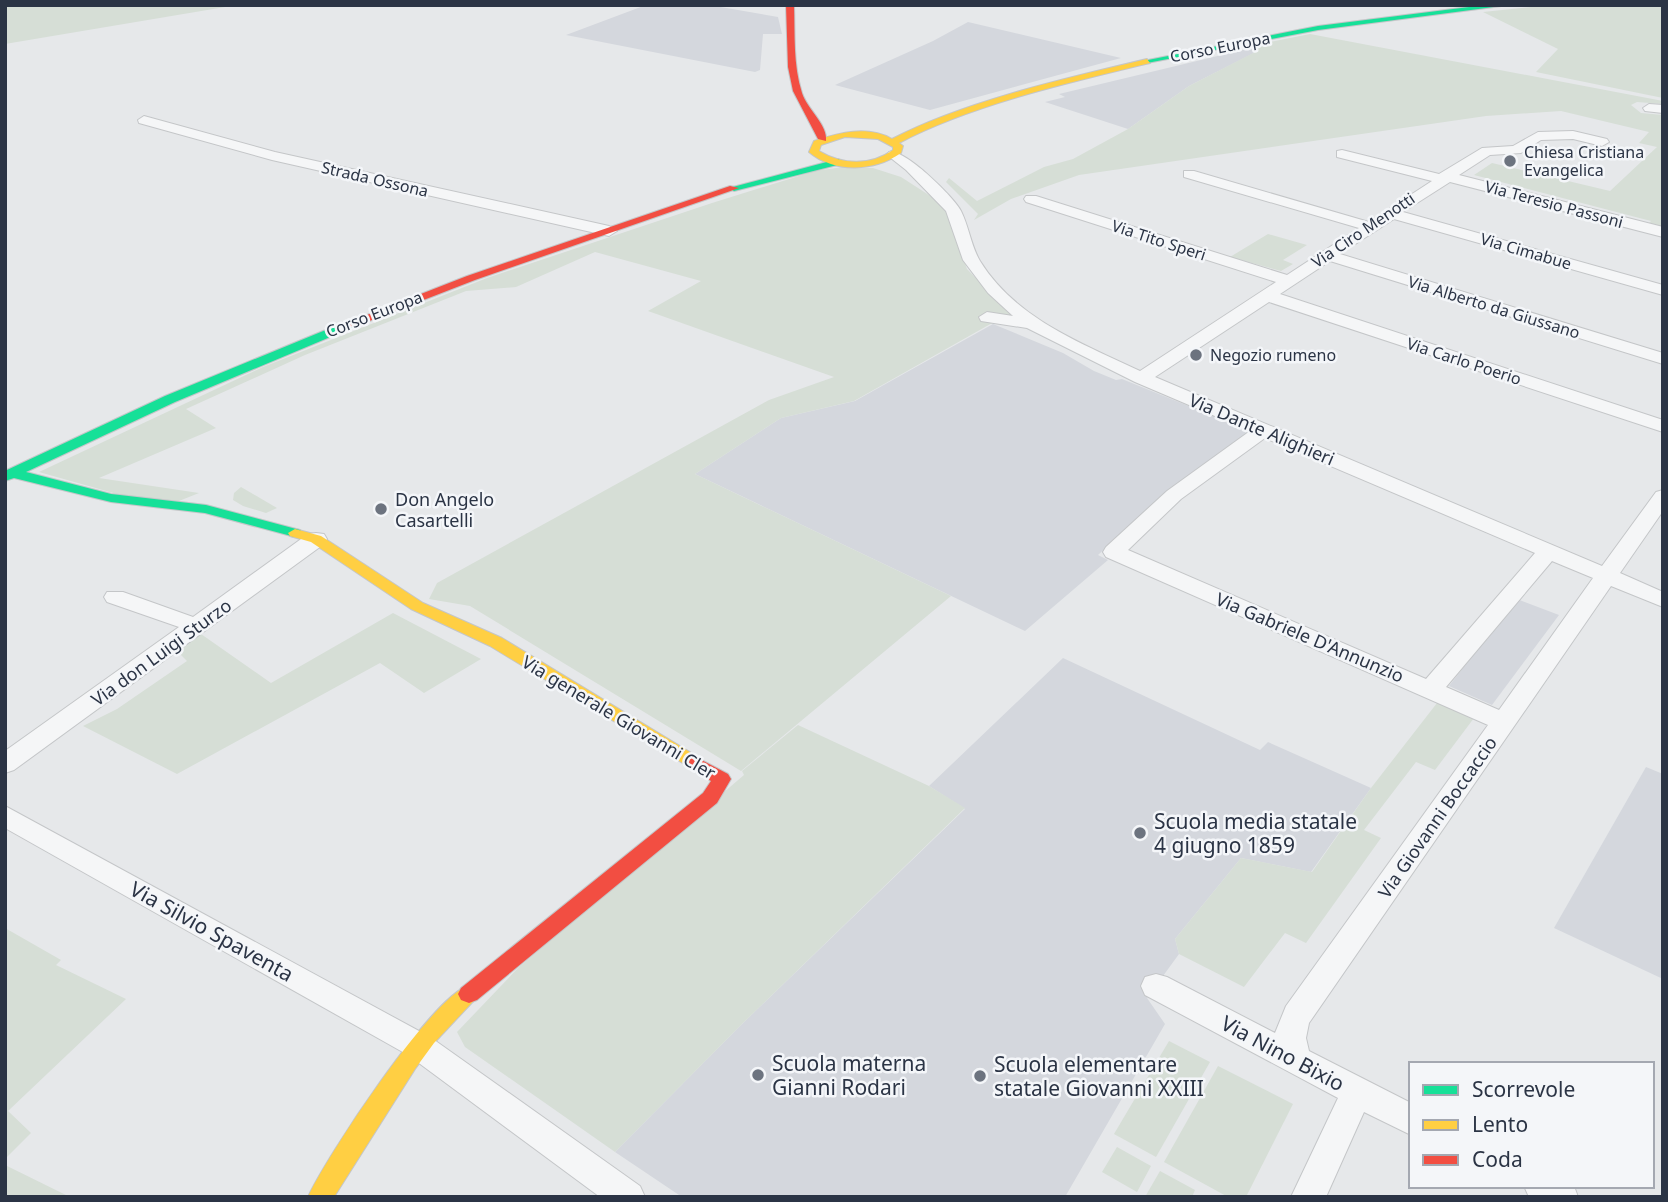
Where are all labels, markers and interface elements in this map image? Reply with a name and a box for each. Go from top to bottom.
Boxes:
street label: Corso Europa [1168,27,1272,67]
place label: Chiesa Cristiana Evangelica [1524,141,1644,181]
marker: Chiesa Cristiana Evangelica [1502,153,1518,169]
street label: Strada Ossona [319,156,431,202]
street label: Via Teresio Passoni [1482,175,1626,233]
street label: Via Ciro Menotti [1307,187,1419,273]
street label: Via Tito Speri [1109,214,1209,266]
street label: Via Cimabue [1478,227,1574,275]
street label: Via Alberto da Giussano [1405,270,1583,344]
street label: Corso Europa [323,286,425,342]
street label: Via Carlo Poerio [1404,332,1524,390]
place label: Negozio rumeno [1210,344,1336,366]
marker: Negozio rumeno [1188,347,1204,363]
street label: Via Dante Alighieri [1186,388,1338,470]
place label: Don Angelo Casartelli [395,487,494,532]
marker: Don Angelo Casartelli [373,501,389,517]
street label: Via Gabriele D'Annunzio [1212,586,1408,688]
street label: Via don Luigi Sturzo [86,593,236,711]
street label: Via generale Giovanni Cler [518,650,721,785]
street label: Via Giovanni Boccaccio [1372,731,1502,903]
place label: Scuola media statale 4 giugno 1859 [1154,807,1357,859]
marker: Scuola media statale 4 giugno 1859 [1132,825,1148,841]
street label: Via Silvio Spaventa [125,874,299,988]
street label: Via Nino Bixio [1216,1009,1350,1097]
place label: Scuola materna Gianni Rodari [772,1049,926,1101]
place label: Scuola elementare statale Giovanni XXIII [994,1050,1204,1102]
legend [1409,1062,1654,1188]
marker: Scuola materna Gianni Rodari [750,1067,766,1083]
marker: Scuola elementare statale Giovanni XXIII [972,1068,988,1084]
text: Scorrevole [1472,1075,1575,1103]
text: Lento [1472,1110,1528,1138]
text: Coda [1472,1145,1523,1173]

